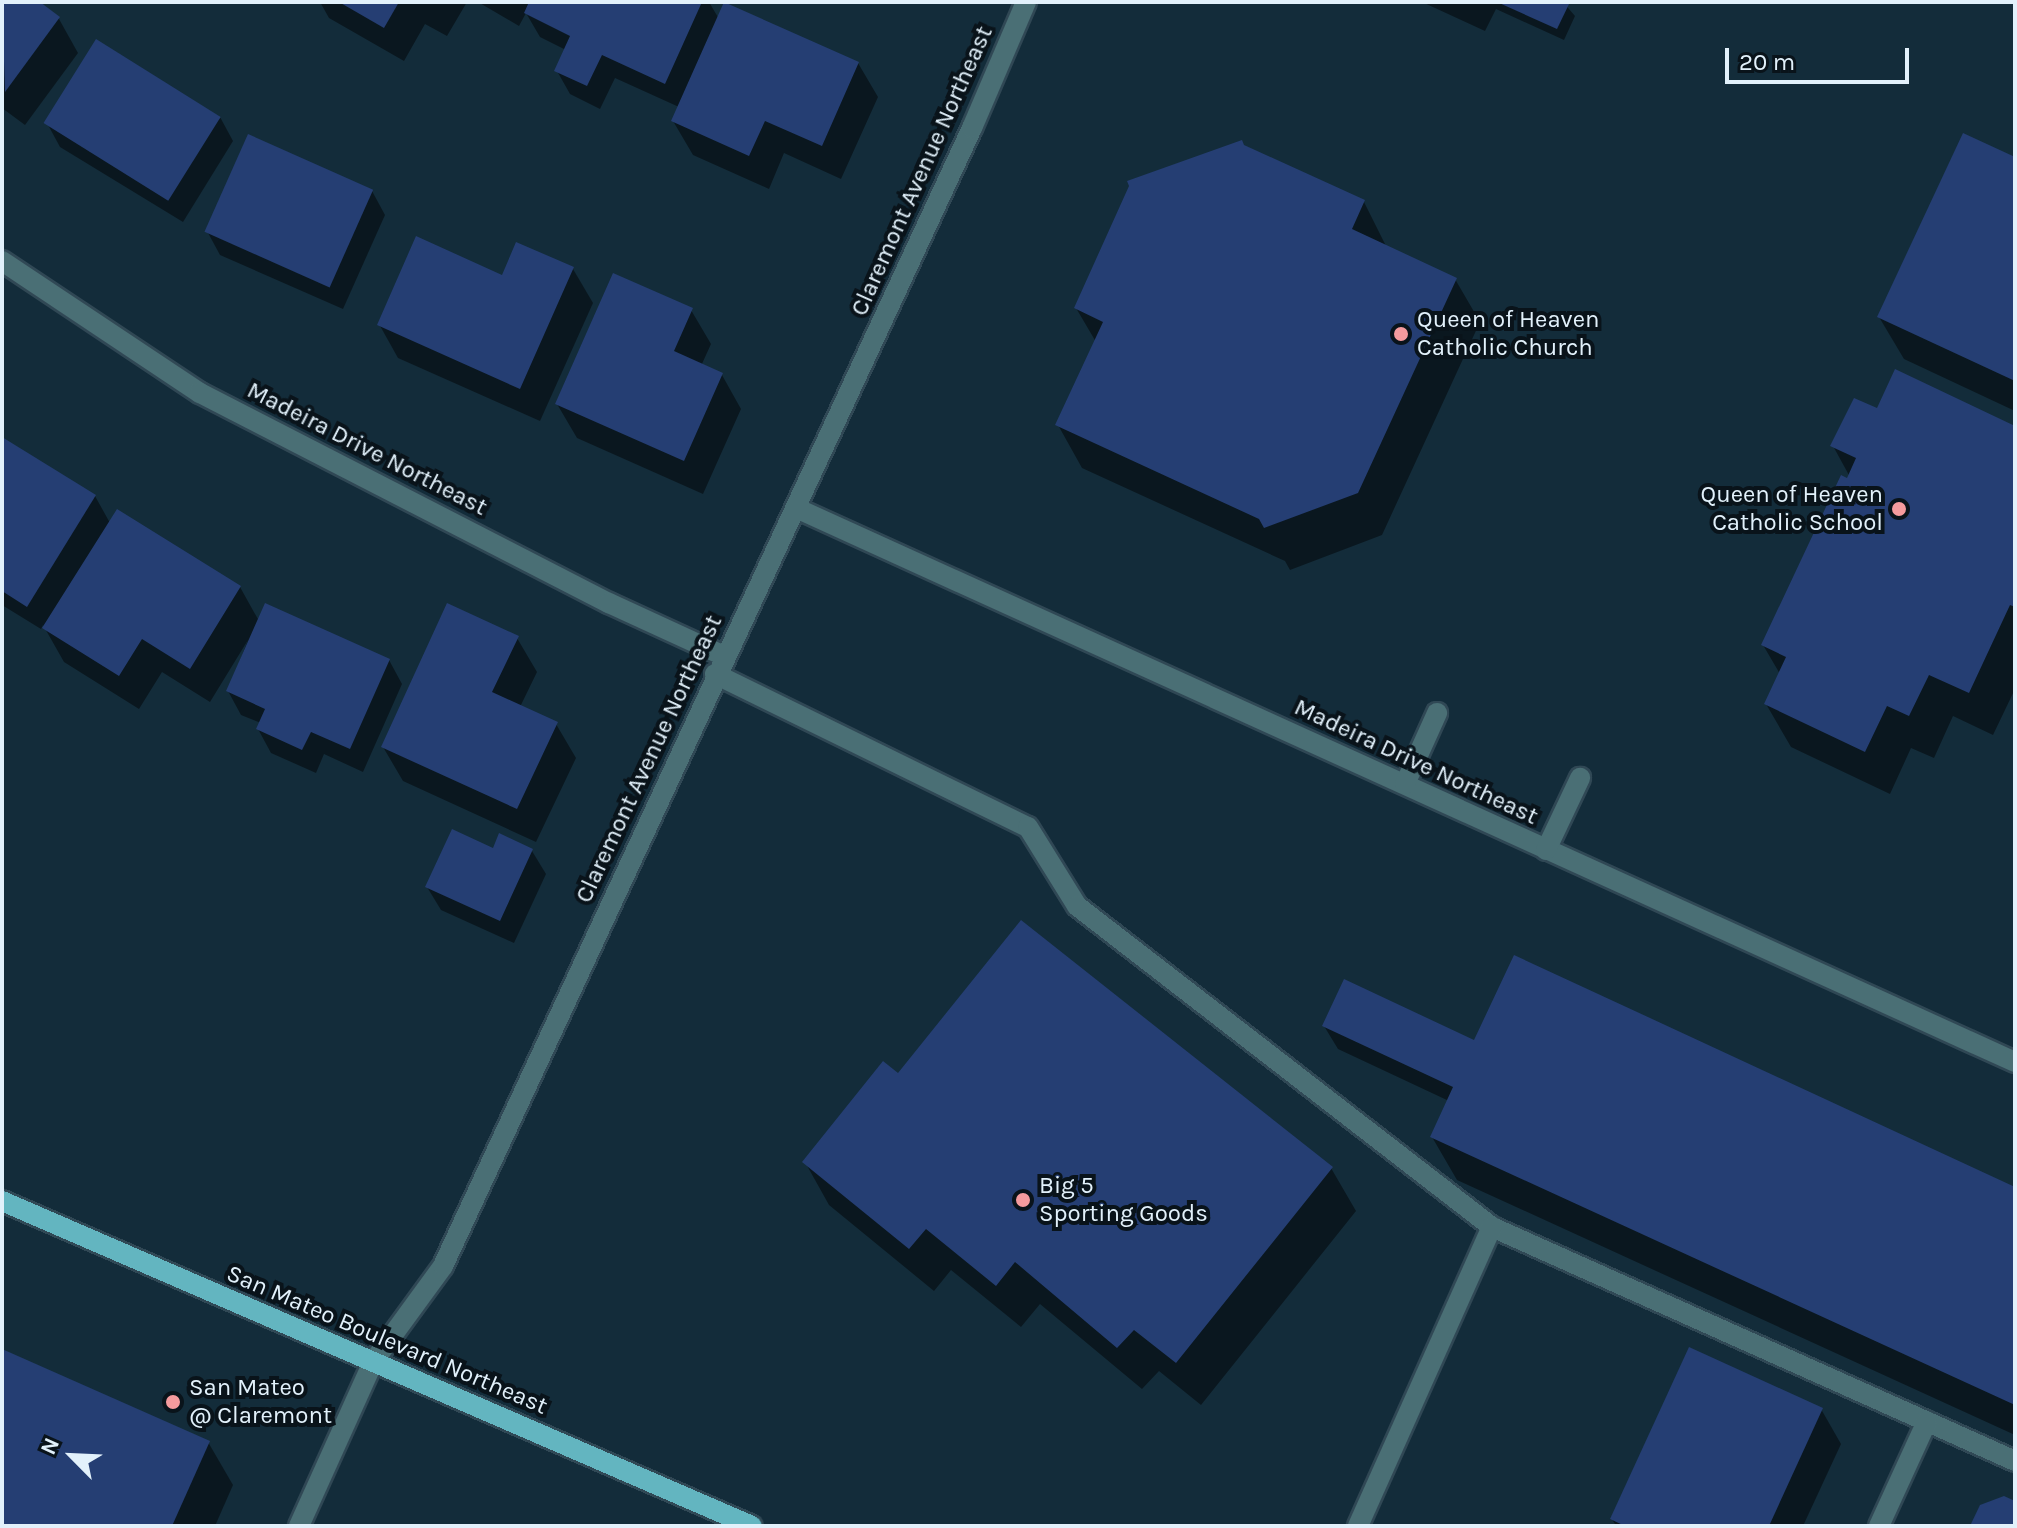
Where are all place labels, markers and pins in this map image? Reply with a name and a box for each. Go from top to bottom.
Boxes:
place label: Queen of Heaven Catholic Church [1417,306,1599,362]
marker: Queen of Heaven Catholic Church [1392,325,1410,343]
place label: Queen of Heaven Catholic School [1701,481,1883,537]
marker: Queen of Heaven Catholic School [1890,500,1908,518]
place label: Big 5 Sporting Goods [1039,1172,1208,1228]
marker: Big 5 Sporting Goods [1014,1191,1032,1209]
place label: San Mateo @ Claremont [189,1374,332,1430]
marker: San Mateo @ Claremont [164,1393,182,1411]

